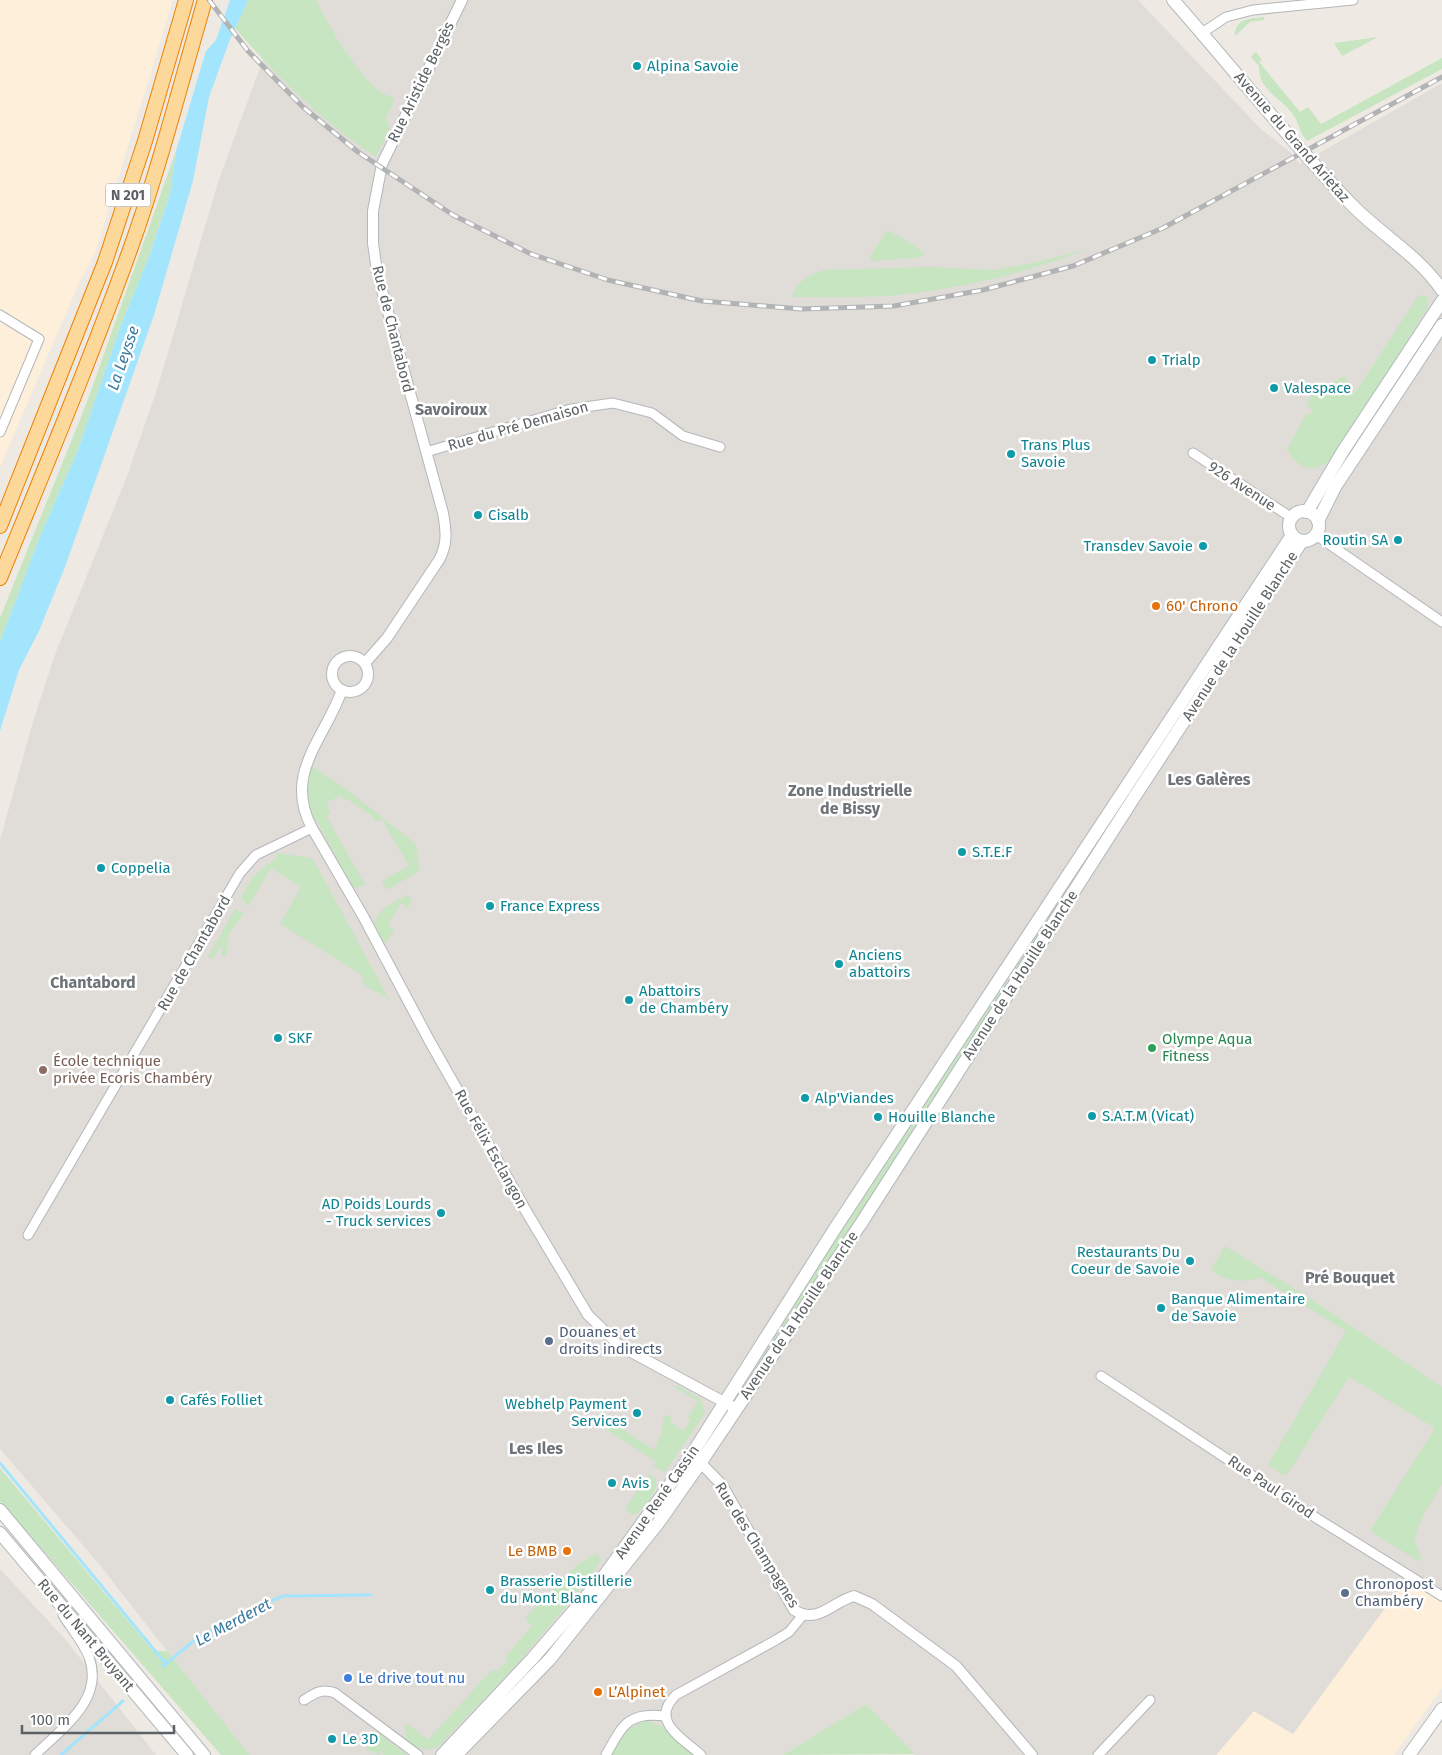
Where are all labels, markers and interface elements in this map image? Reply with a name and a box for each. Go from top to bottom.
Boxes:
street label: Rue Aristide Bergès [384,19,458,145]
place label: Alpina Savoie [647,57,739,75]
marker: Alpina Savoie [631,60,643,72]
street label: Avenue du Grand Arietaz [1230,68,1354,206]
road number: N 201 [106,184,150,206]
street label: Rue de Chantabord [368,263,418,395]
water label: La Leysse [103,323,143,393]
place label: Trialp [1162,351,1201,369]
marker: Trialp [1146,354,1158,366]
place label: Valespace [1284,379,1351,397]
marker: Valespace [1268,382,1280,394]
street label: Rue du Pré Demaison [446,397,590,455]
district label: Savoiroux [415,400,488,419]
place label: Trans Plus Savoie [1021,436,1090,471]
marker: Trans Plus Savoie [1005,448,1017,460]
street label: 926 Avenue [1205,458,1279,514]
place label: Cisalb [488,506,529,524]
marker: Cisalb [472,509,484,521]
place label: Routin SA [1323,531,1388,549]
marker: Routin SA [1392,534,1404,546]
place label: Transdev Savoie [1083,537,1193,555]
marker: Transdev Savoie [1197,540,1209,552]
street label: Avenue de la Houille Blanche [1178,548,1302,724]
place label: 60' Chrono [1166,597,1238,615]
marker: 60' Chrono [1150,600,1162,612]
district label: Les Galères [1167,770,1251,789]
district label: Zone Industrielle de Bissy [788,781,912,818]
place label: S.T.E.F [972,843,1012,861]
marker: S.T.E.F [956,846,968,858]
place label: Coppelia [111,859,171,877]
marker: Coppelia [95,862,107,874]
street label: Avenue de la Houille Blanche [958,887,1082,1063]
street label: Rue de Chantabord [154,892,234,1014]
place label: France Express [500,897,600,915]
marker: France Express [484,900,496,912]
place label: Anciens abattoirs [849,946,910,981]
marker: Anciens abattoirs [833,958,845,970]
district label: Chantabord [50,973,136,992]
place label: Abattoirs de Chambéry [639,982,729,1017]
marker: Abattoirs de Chambéry [623,994,635,1006]
place label: SKF [288,1029,312,1047]
place label: Olympe Aqua Fitness [1162,1030,1252,1065]
marker: SKF [272,1032,284,1044]
marker: Olympe Aqua Fitness [1146,1042,1158,1054]
place label: École technique privée Ecoris Chambéry [53,1052,213,1087]
marker: École technique privée Ecoris Chambéry [37,1064,49,1076]
street label: Rue Félix Esclangon [451,1086,531,1212]
place label: Alp'Viandes [815,1089,894,1107]
marker: Alp'Viandes [799,1092,811,1104]
place label: S.A.T.M (Vicat) [1102,1107,1194,1125]
place label: Houille Blanche [888,1108,995,1126]
marker: S.A.T.M (Vicat) [1086,1110,1098,1122]
marker: Houille Blanche [872,1111,884,1123]
place label: AD Poids Lourds - Truck services [322,1195,431,1230]
marker: AD Poids Lourds - Truck services [435,1207,447,1219]
street label: Avenue de la Houille Blanche [736,1228,862,1402]
place label: Restaurants Du Coeur de Savoie [1071,1243,1180,1278]
marker: Restaurants Du Coeur de Savoie [1184,1255,1196,1267]
district label: Pré Bouquet [1305,1268,1396,1287]
place label: Banque Alimentaire de Savoie [1171,1290,1305,1325]
marker: Banque Alimentaire de Savoie [1155,1302,1167,1314]
place label: Douanes et droits indirects [559,1323,662,1358]
marker: Douanes et droits indirects [543,1335,555,1347]
place label: Cafés Folliet [180,1391,263,1409]
marker: Cafés Folliet [164,1394,176,1406]
place label: Webhelp Payment Services [505,1395,628,1430]
marker: Webhelp Payment Services [631,1407,643,1419]
district label: Les Iles [509,1439,563,1458]
street label: Avenue René Cassin [611,1442,703,1562]
street label: Rue Paul Girod [1225,1452,1317,1522]
place label: Avis [622,1474,649,1492]
marker: Avis [606,1477,618,1489]
street label: Rue des Champagnes [711,1479,803,1611]
place label: Le BMB [508,1542,557,1560]
marker: Le BMB [561,1545,573,1557]
place label: Brasserie Distillerie du Mont Blanc [500,1572,632,1607]
street label: Rue du Nant Bruyant [34,1575,139,1695]
place label: Chronopost Chambéry [1355,1575,1434,1610]
marker: Brasserie Distillerie du Mont Blanc [484,1584,496,1596]
marker: Chronopost Chambéry [1339,1587,1351,1599]
water label: Le Merderet [192,1594,275,1650]
place label: Le drive tout nu [358,1669,465,1687]
marker: Le drive tout nu [342,1672,354,1684]
place label: L’Alpinet [608,1683,666,1701]
marker: L’Alpinet [592,1686,604,1698]
scale bar [22,1702,175,1734]
text: 100 m [30,1711,70,1729]
place label: Le 3D [342,1730,378,1748]
marker: Le 3D [326,1733,338,1745]

